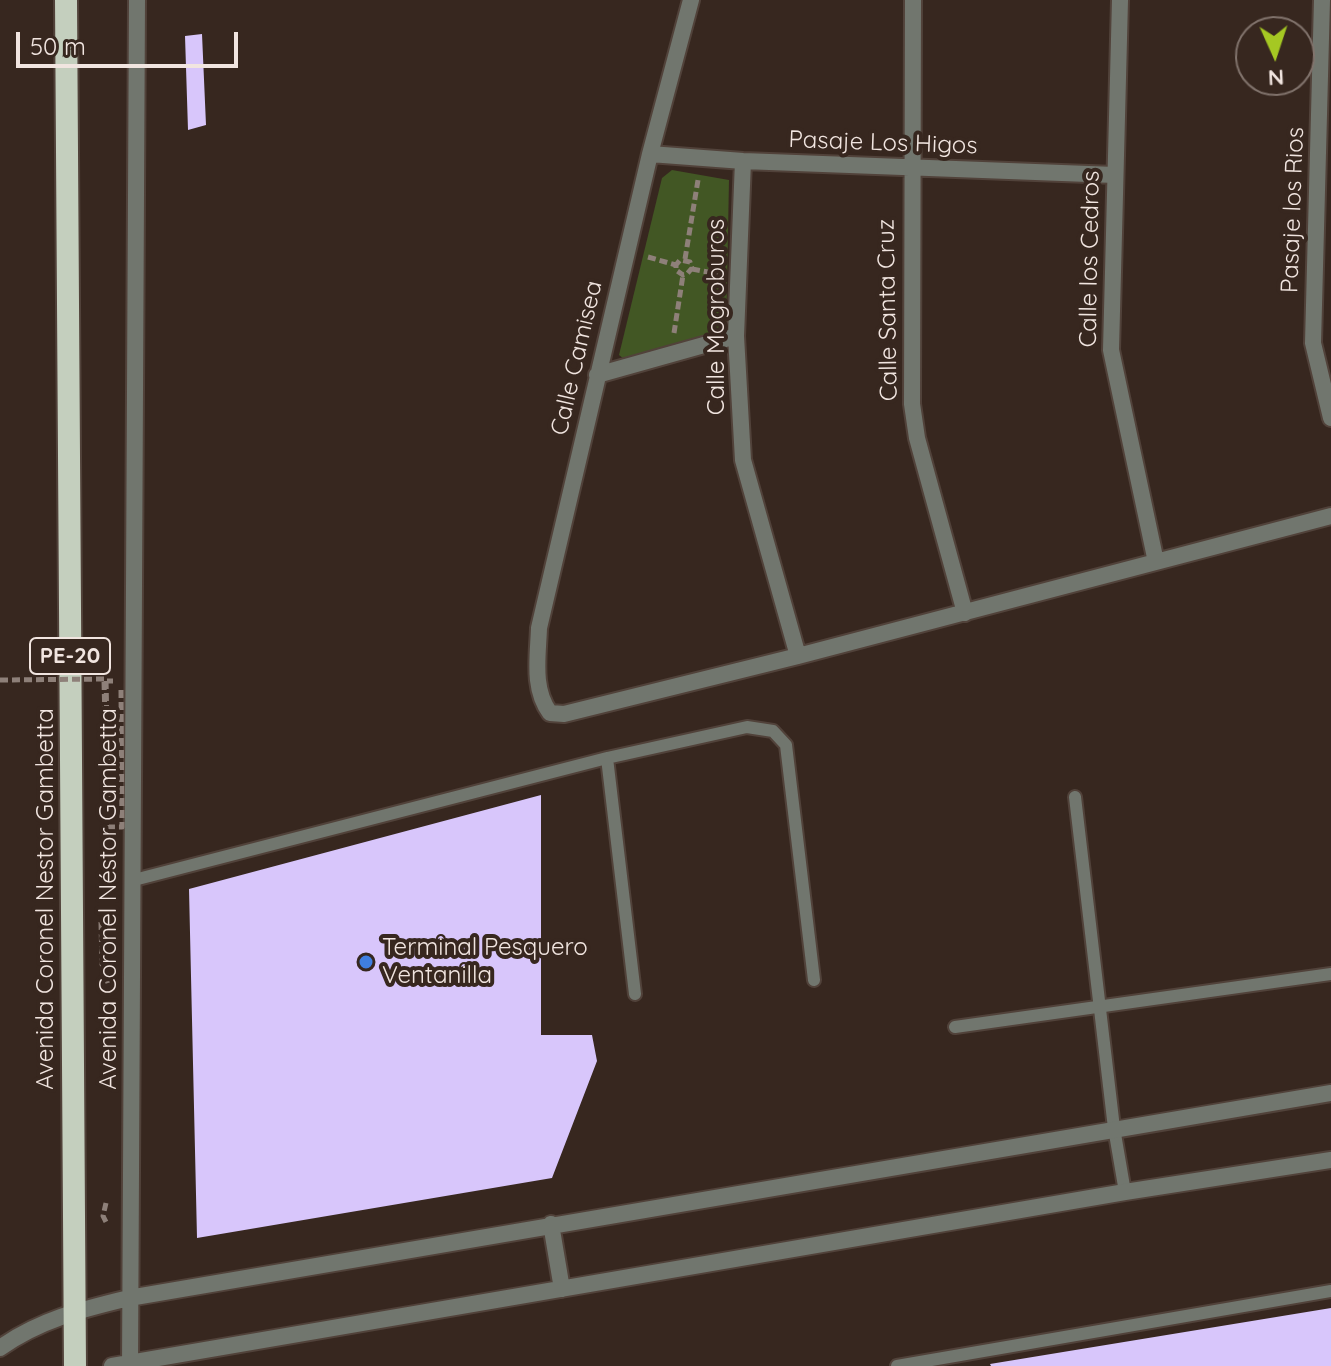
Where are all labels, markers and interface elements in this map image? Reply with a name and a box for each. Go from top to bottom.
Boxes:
scale bar [20,16,242,66]
north arrow [1235,16,1315,96]
text: 50 m [30,31,86,61]
text: N [1267,64,1285,92]
street label: Pasaje Los Higos [788,125,978,161]
street label: Pasaje los Rios [1276,127,1310,293]
street label: Calle los Cedros [1074,170,1106,348]
street label: Calle Mogroburos [703,219,731,415]
street label: Calle Santa Cruz [872,219,904,401]
street label: Calle Camisea [545,278,609,438]
road number: PE-20 [30,638,110,674]
street label: Avenida Coronel Nestor Gambetta [32,708,60,1090]
street label: Avenida Coronel Néstor Gambetta [95,708,123,1090]
place label: Terminal Pesquero Ventanilla [382,934,588,990]
marker: Terminal Pesquero Ventanilla [357,953,375,971]

